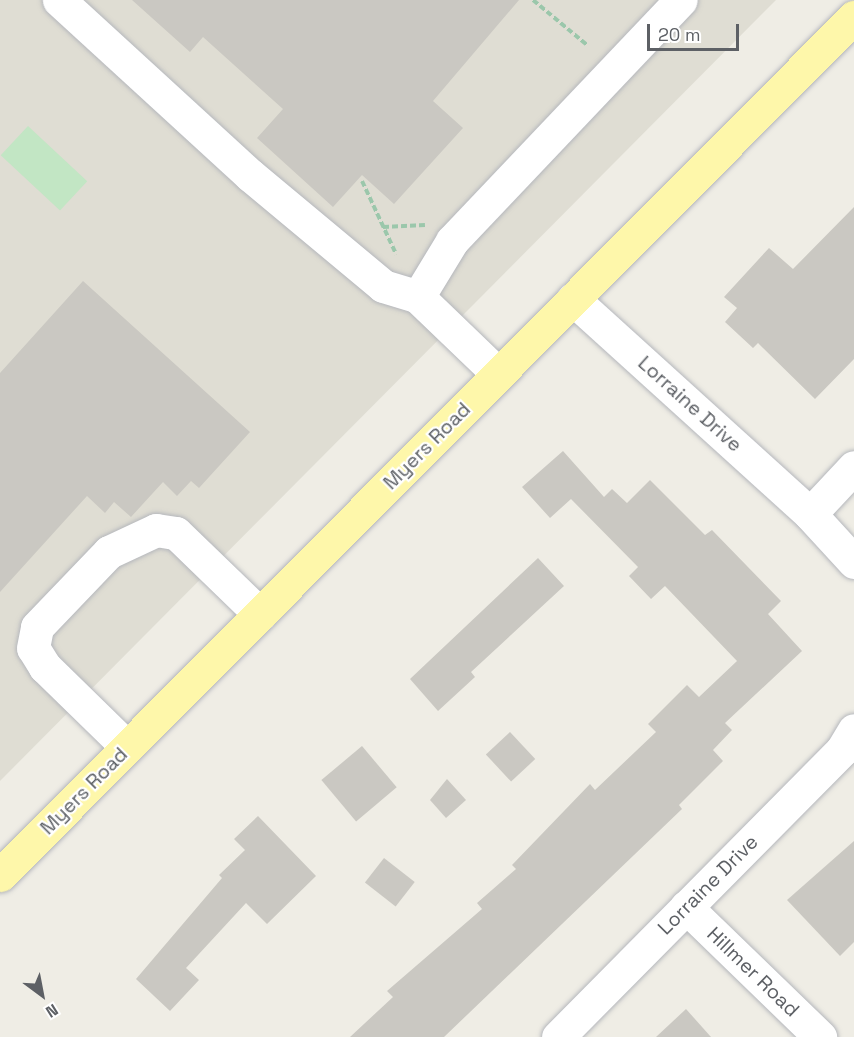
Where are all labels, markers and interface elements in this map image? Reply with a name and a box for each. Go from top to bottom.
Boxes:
scale bar [650,12,742,50]
text: 20 m [658,23,701,46]
street label: Lorraine Drive [633,351,747,457]
street label: Myers Road [378,397,476,495]
street label: Myers Road [35,742,133,840]
street label: Lorraine Drive [653,830,763,940]
street label: Hillmer Road [702,922,804,1022]
north arrow [12,965,72,1025]
text: N [42,999,62,1022]

